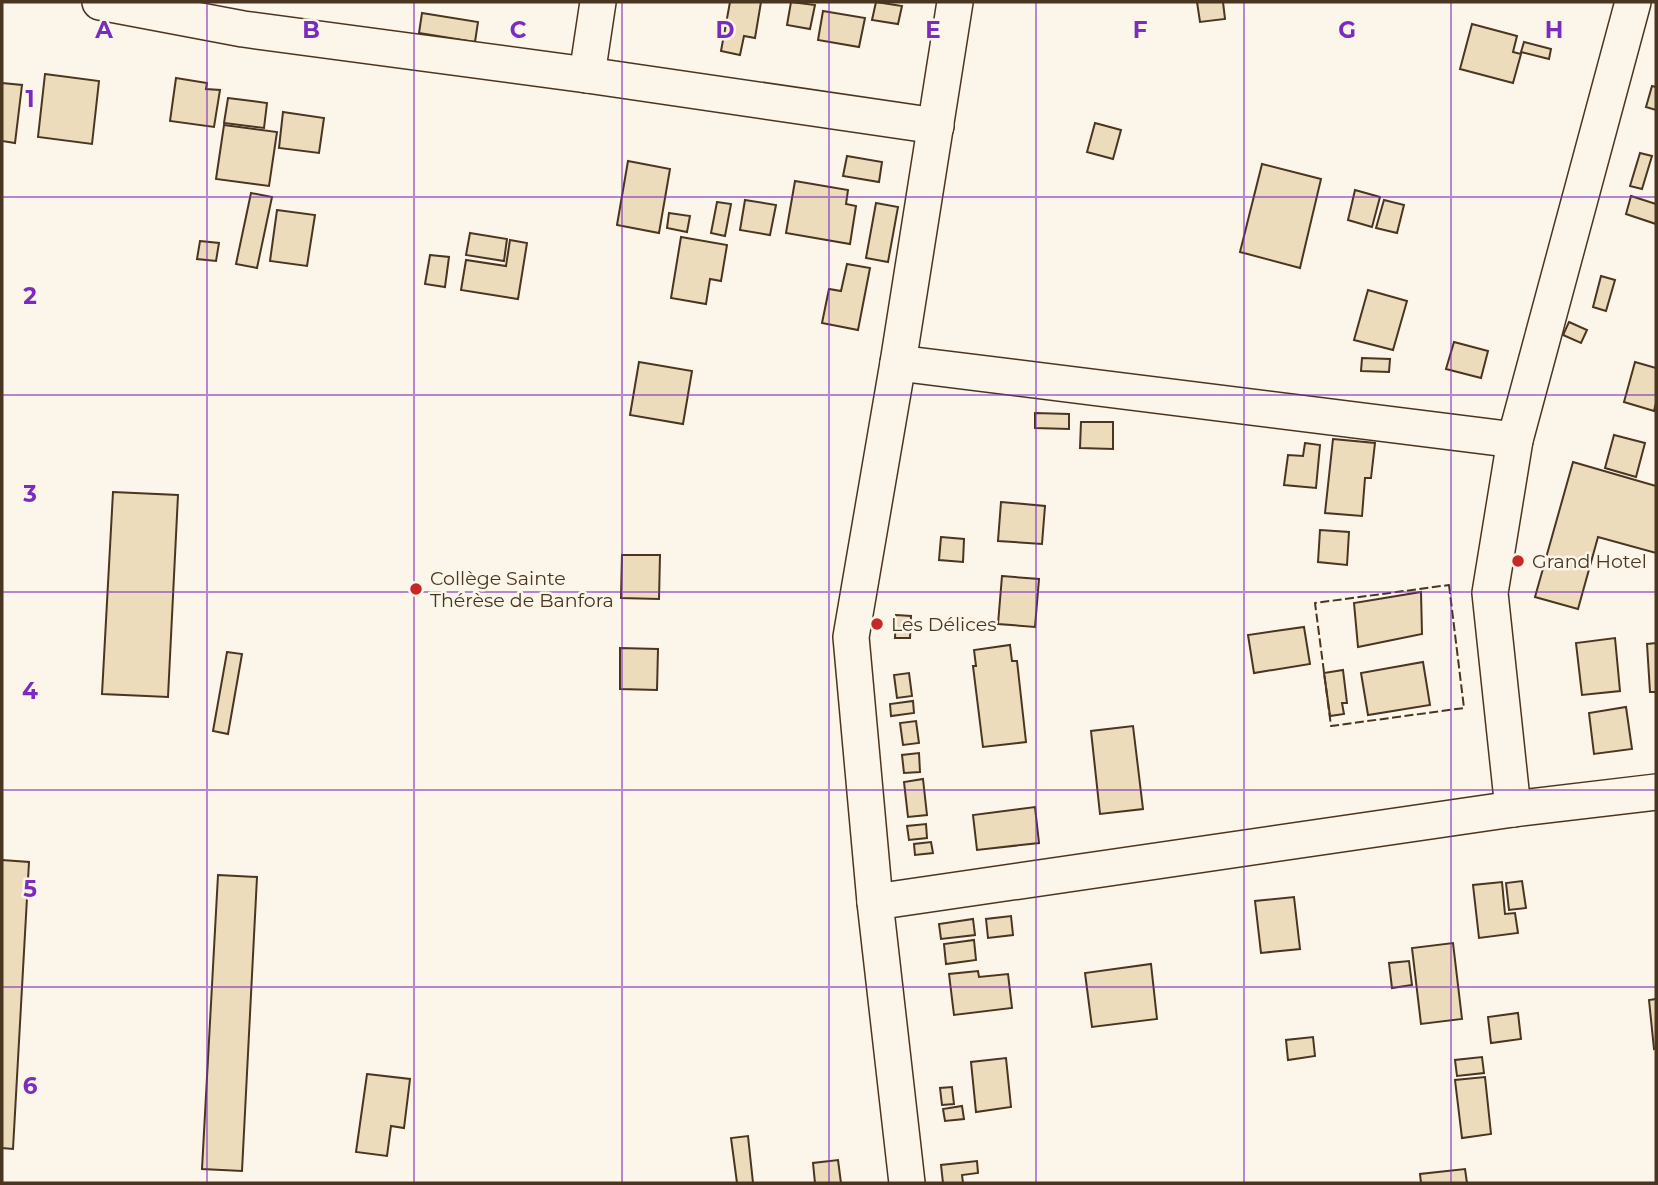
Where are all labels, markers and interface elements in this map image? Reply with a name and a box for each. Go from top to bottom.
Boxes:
text: A [94,16,113,44]
text: B [302,16,320,44]
text: C [510,16,527,44]
text: D [716,16,735,44]
text: E [925,16,941,44]
text: F [1133,16,1148,44]
text: G [1338,16,1356,44]
text: H [1545,16,1563,44]
text: 1 [25,85,35,113]
text: 2 [23,282,37,310]
text: 3 [22,480,37,508]
place label: Grand Hotel [1532,550,1647,573]
marker: Grand Hotel [1510,553,1526,569]
place label: Collège Sainte Thérèse de Banfora [430,567,614,612]
marker: Collège Sainte Thérèse de Banfora [408,581,424,597]
place label: Les Délices [891,613,996,636]
marker: Les Délices [869,616,885,632]
text: 4 [22,677,38,705]
text: 5 [23,875,37,903]
text: 6 [23,1072,38,1100]

